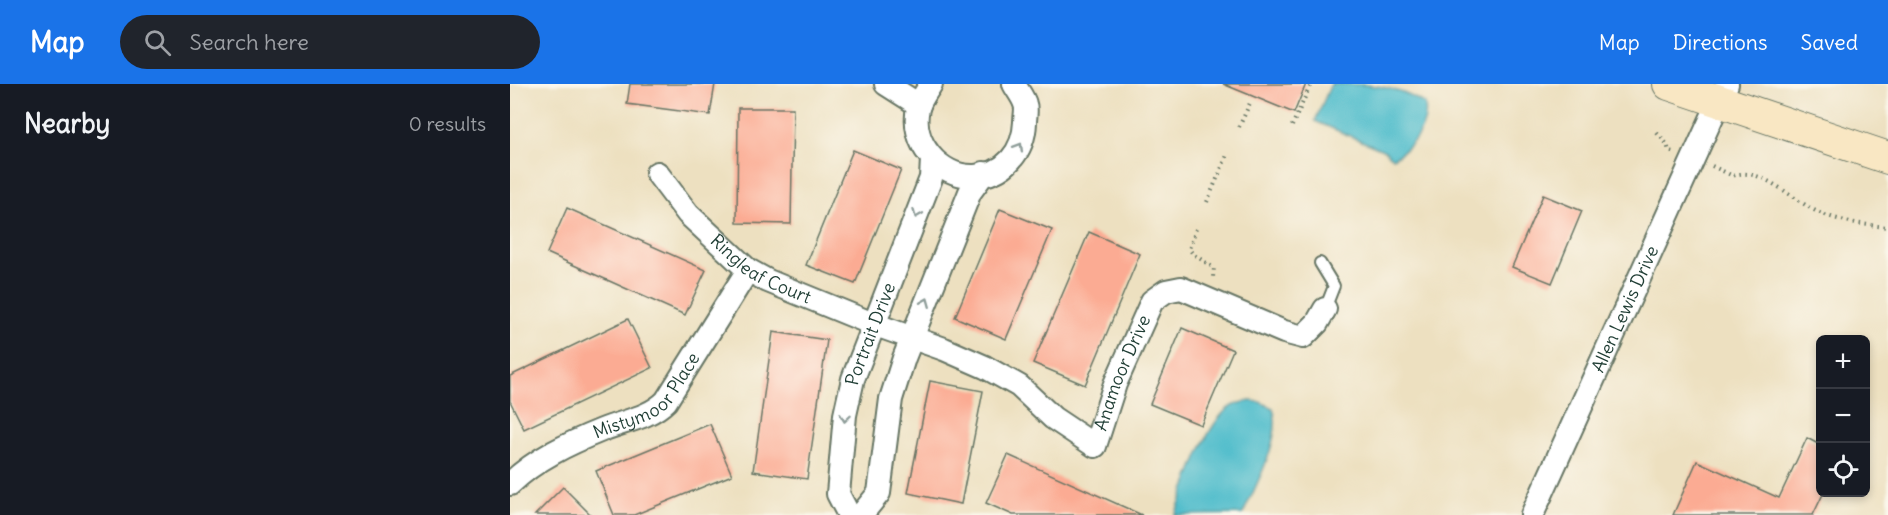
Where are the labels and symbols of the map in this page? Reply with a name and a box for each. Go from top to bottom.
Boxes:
one-way arrow [1012,143,1023,154]
one-way arrow [912,208,924,219]
street label: Ringleaf Court [706,229,815,308]
street label: Allen Lewis Drive [1586,242,1663,376]
street label: Portrait Drive [840,279,900,387]
one-way arrow [919,297,931,308]
street label: Anamoor Drive [1089,311,1155,433]
street label: Mistymoor Place [590,348,704,443]
one-way arrow [840,413,852,422]

